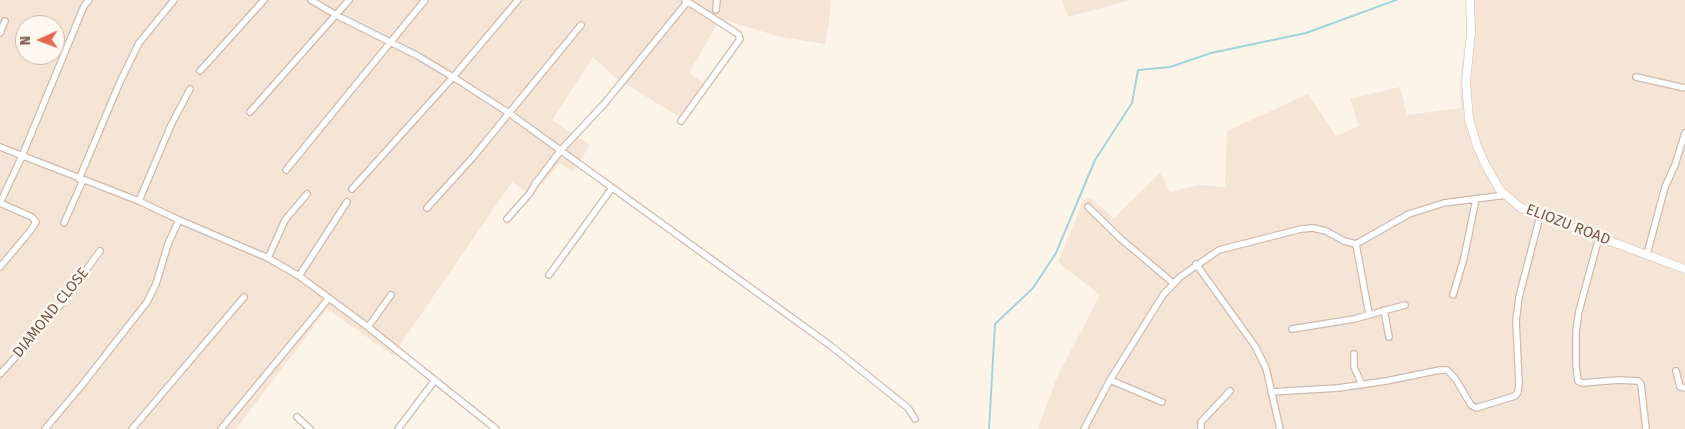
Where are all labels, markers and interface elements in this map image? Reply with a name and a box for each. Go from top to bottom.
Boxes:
north arrow [15,15,65,65]
text: N [17,36,34,45]
street label: ELIOZU ROAD [1523,201,1613,249]
street label: DIAMOND CLOSE [9,265,93,361]

